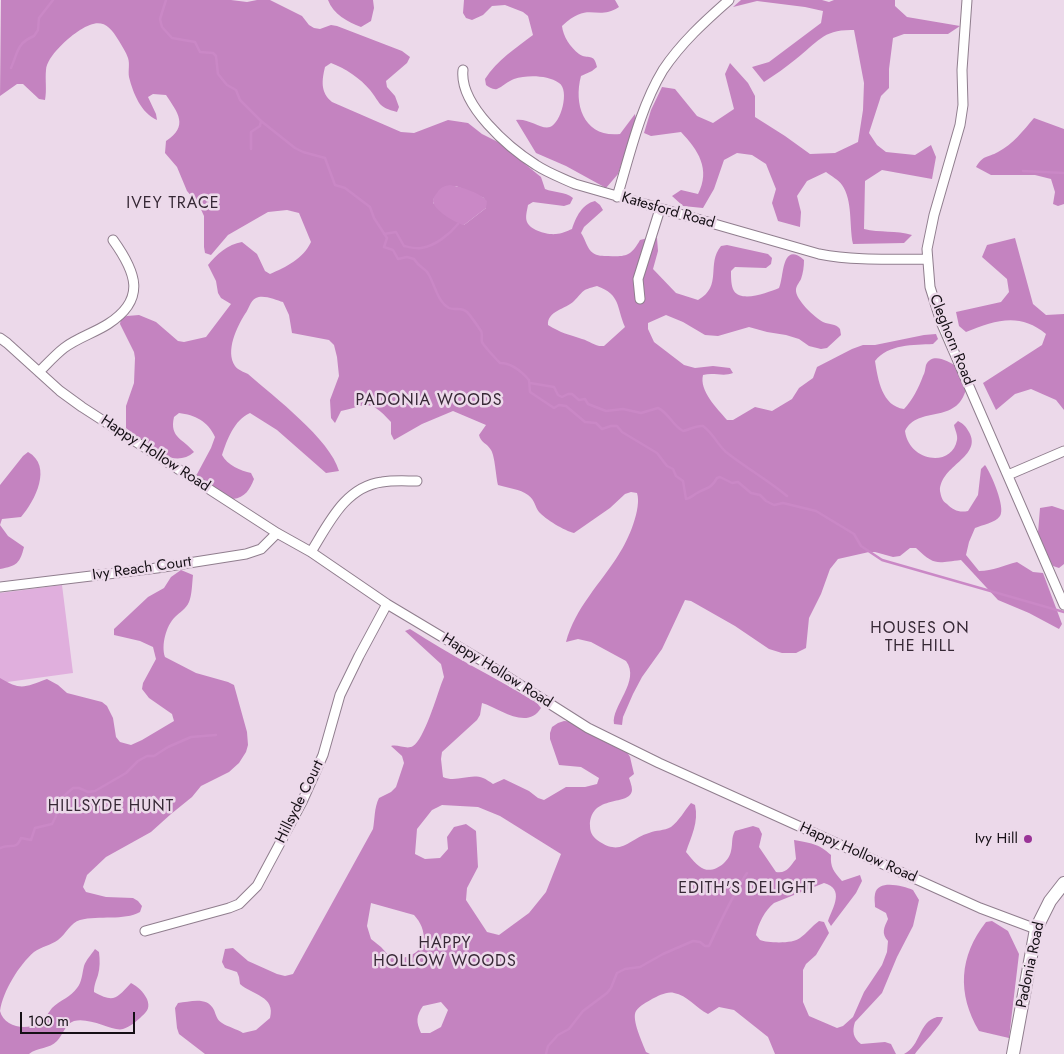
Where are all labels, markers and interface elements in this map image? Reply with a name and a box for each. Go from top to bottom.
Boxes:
street label: Katesford Road [619,189,717,233]
district label: IVEY TRACE [125,194,221,214]
street label: Cleghorn Road [925,292,977,388]
district label: PADONIA WOODS [354,391,504,411]
street label: Happy Hollow Road [97,412,213,496]
street label: Ivy Reach Court [91,553,193,585]
district label: HOUSES ON THE HILL [869,619,971,657]
street label: Happy Hollow Road [438,630,556,712]
street label: Hillsyde Court [272,758,328,846]
district label: HILLSYDE HUNT [46,797,176,817]
street label: Happy Hollow Road [796,819,920,887]
place label: Ivy Hill [975,830,1018,848]
marker: Ivy Hill [1022,833,1034,845]
district label: EDITH'S DELIGHT [676,879,818,899]
street label: Padonia Road [1013,920,1049,1010]
district label: HAPPY HOLLOW WOODS [372,934,518,972]
scale bar [22,1002,138,1034]
text: 100 m [28,1010,69,1032]

